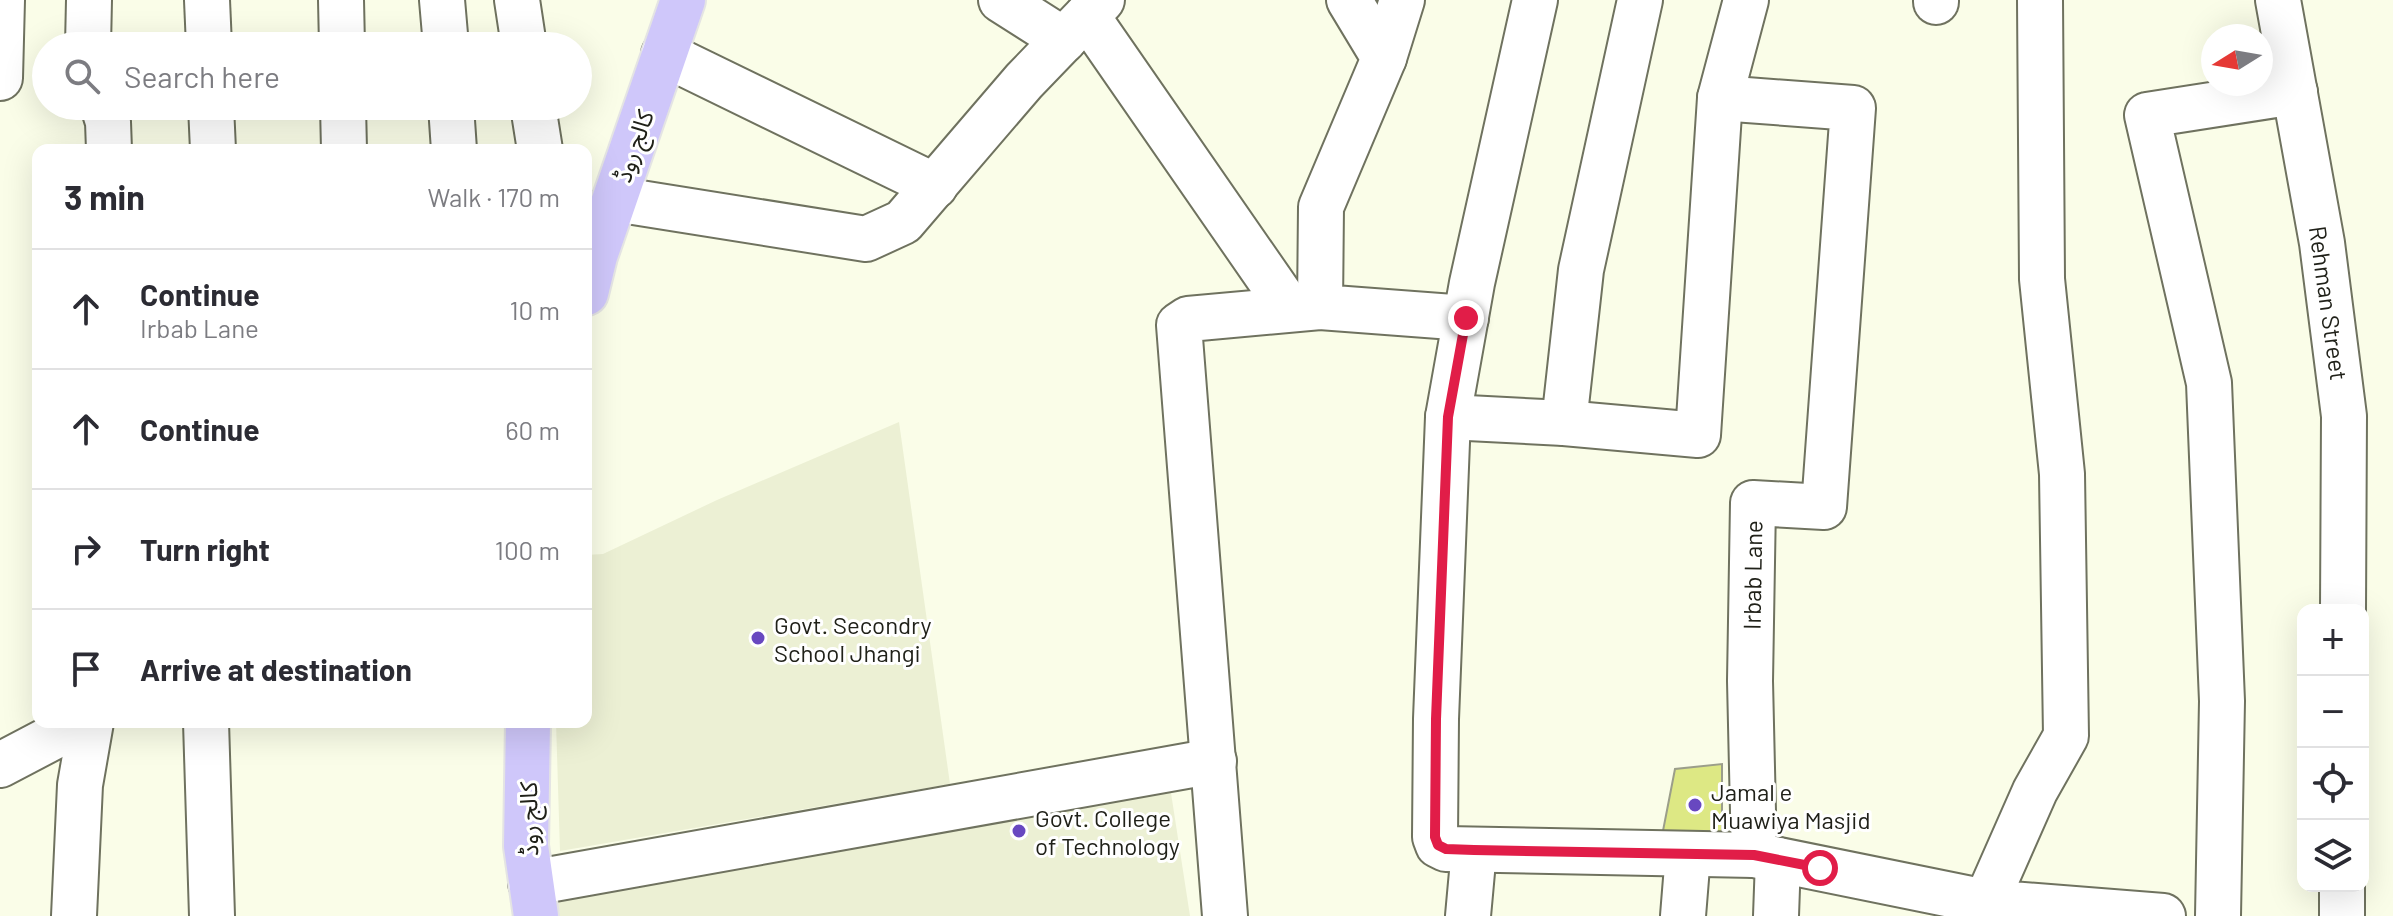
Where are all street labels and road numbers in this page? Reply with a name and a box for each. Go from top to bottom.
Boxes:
street label: کالج روڈ [607,105,663,187]
street label: Rehman Street [2304,224,2354,382]
street label: Irbab Lane [1737,520,1767,630]
street label: کالج روڈ [513,780,547,856]

